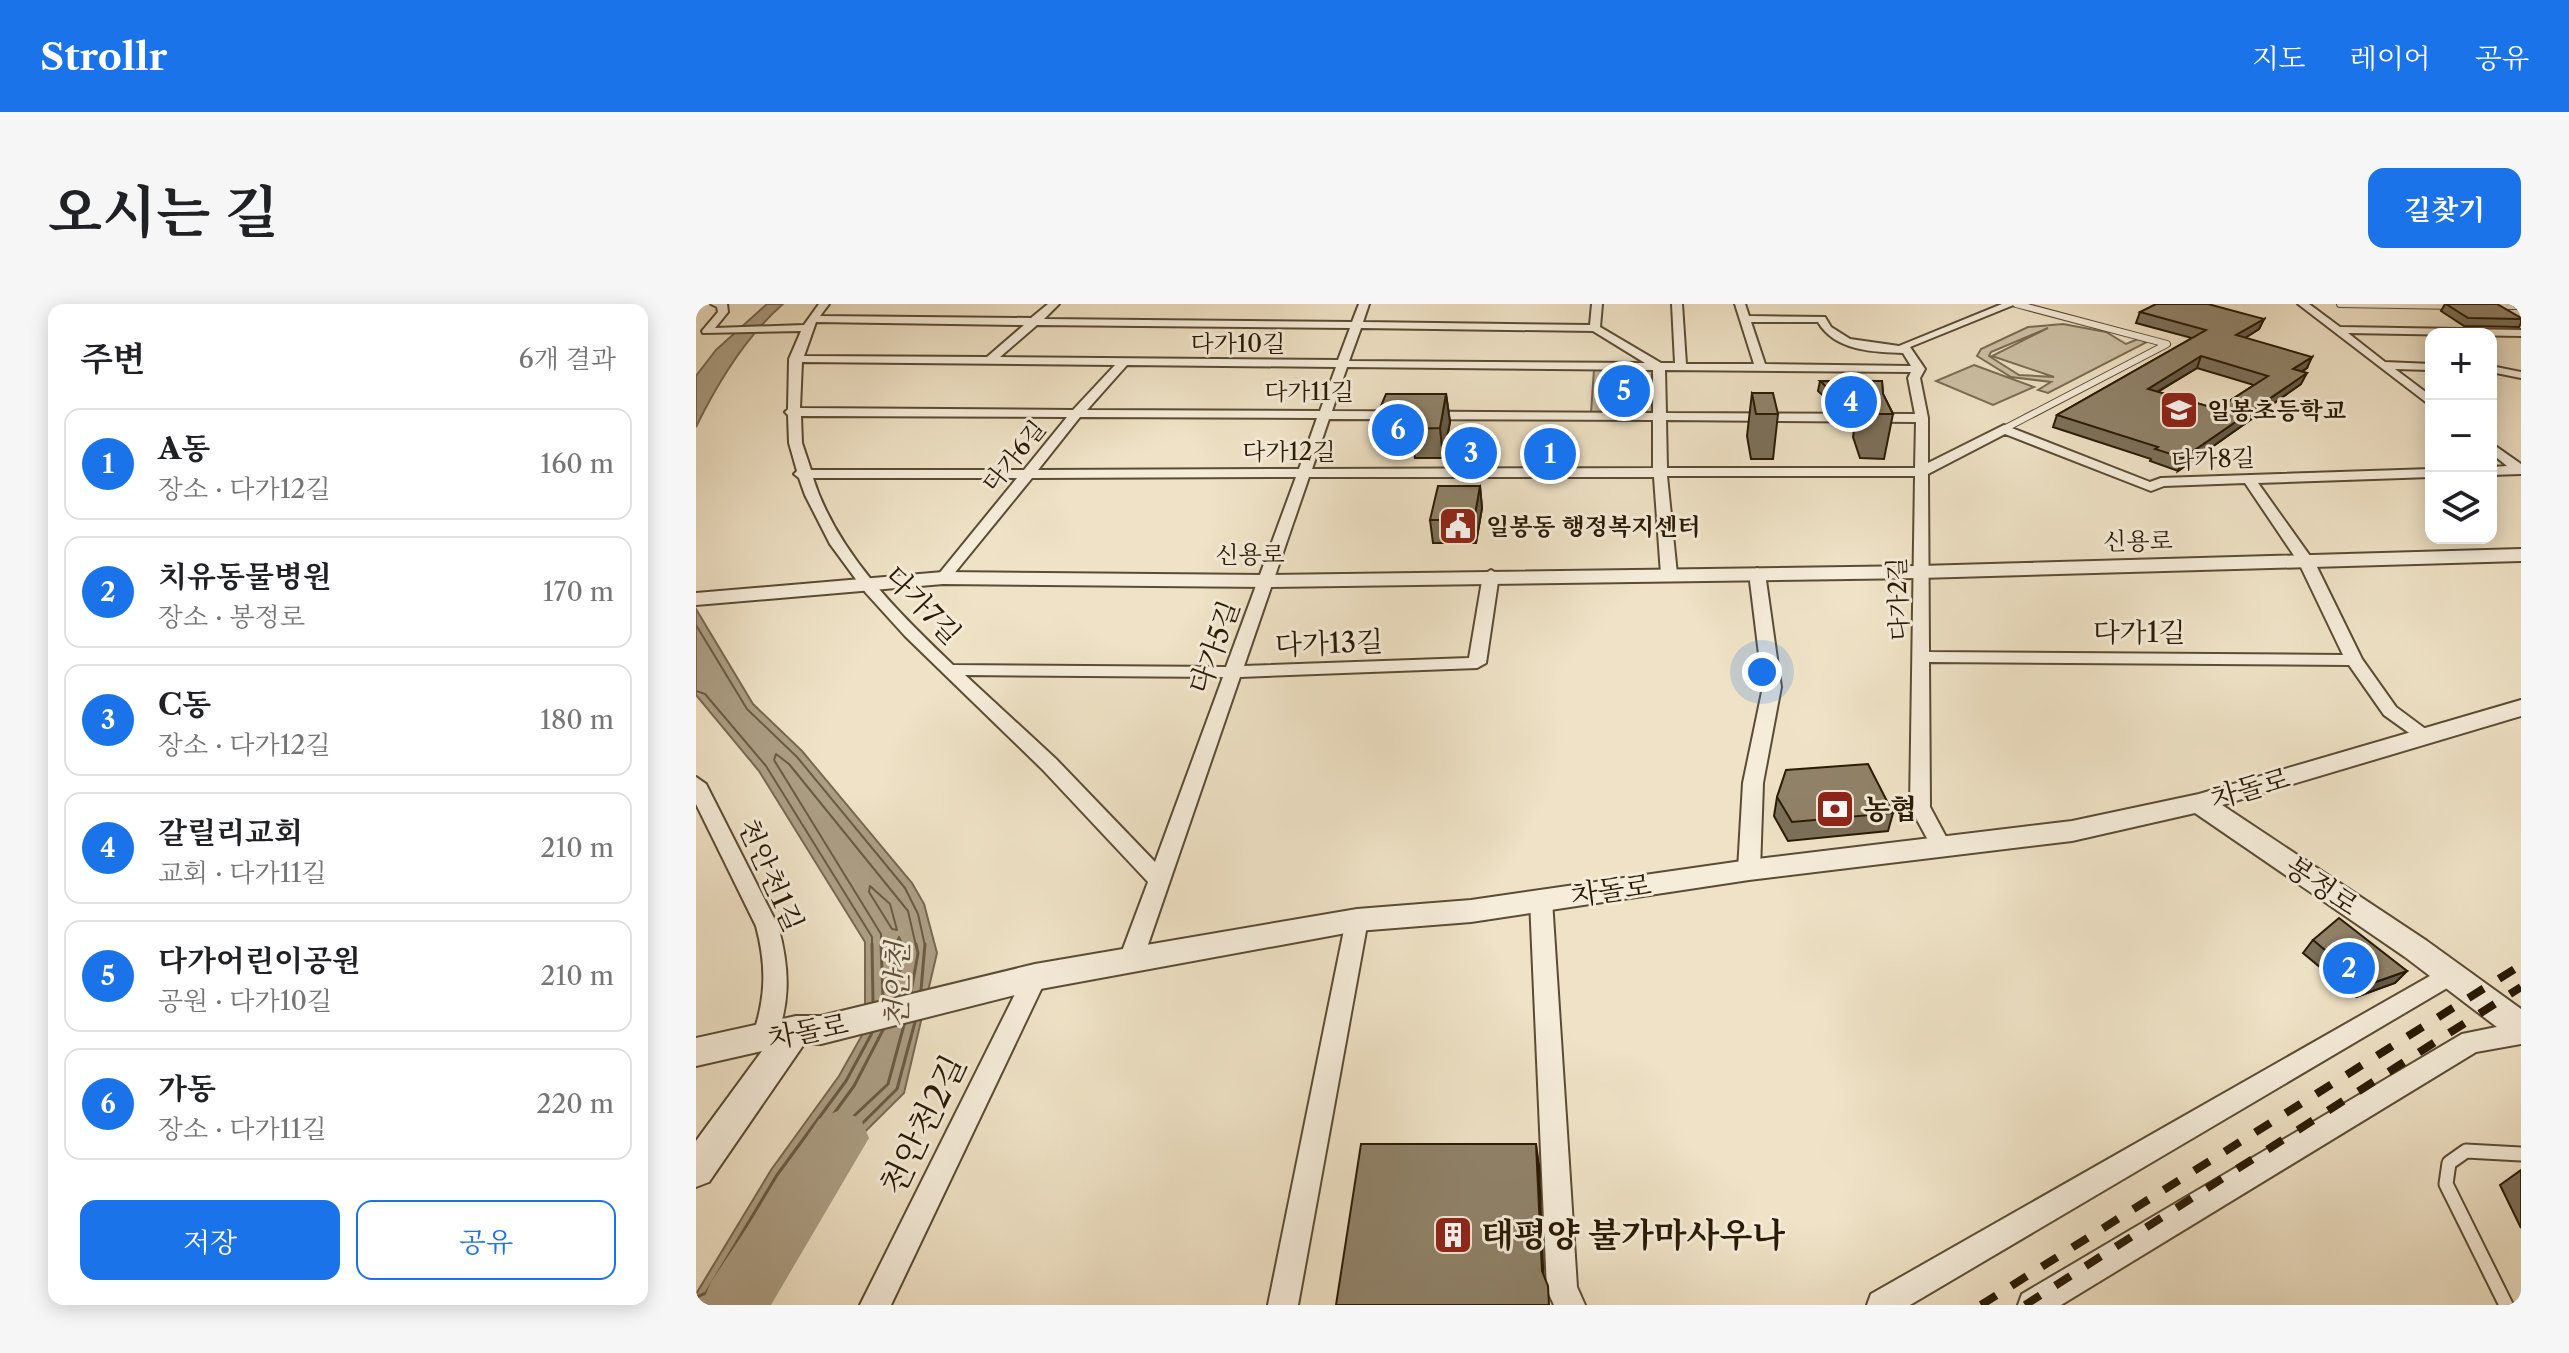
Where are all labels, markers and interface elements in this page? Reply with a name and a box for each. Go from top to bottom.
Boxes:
text: Strollr [40,33,167,80]
text: 지도 [2252,41,2306,75]
text: 레이어 [2350,41,2431,75]
text: 공유 [2475,41,2529,75]
button: 길찾기 [2368,168,2521,248]
text: 오시는 길 [48,178,278,247]
map controls [2425,328,2497,544]
button: + [2425,328,2497,400]
street label: 다가10길 [1191,329,1285,358]
text: 주변 [80,338,146,380]
text: 6개 결과 [518,343,616,375]
pin: 5 [1598,361,1650,421]
pin: 4 [1825,372,1877,432]
street label: 다가11길 [1264,377,1354,406]
school or university icon: 일봉초등학교 [2158,389,2200,431]
place label: 일봉초등학교 [2207,396,2346,425]
pin: 6 [1372,400,1424,460]
button: − [2425,400,2497,472]
street label: 다가6길 [976,414,1052,498]
pin: 3 [1445,423,1497,483]
pin: 1 [1524,424,1576,484]
text: A동 [158,430,210,467]
street label: 다가12길 [1242,437,1336,466]
street label: 다가8길 [2171,443,2255,475]
text: 1 [102,448,114,480]
text: 160 m [540,448,614,480]
button: layers [2425,472,2497,544]
text: 장소 · 다가12길 [158,473,331,505]
public building icon: 일봉동 행정복지센터 [1437,505,1479,547]
place label: 일봉동 행정복지센터 [1486,512,1701,541]
street label: 신용로 [2103,526,2173,556]
street label: 신용로 [1215,540,1285,569]
street label: 다가2길 [1882,557,1914,641]
text: 치유동물병원 [158,558,332,595]
street label: 다가7길 [878,559,968,651]
text: 2 [100,576,116,608]
text: 170 m [543,576,614,608]
street label: 다가5길 [1182,596,1246,698]
text: 장소 · 봉정로 [158,601,305,633]
street label: 다가1길 [2093,615,2185,649]
street label: 다가13길 [1274,624,1384,662]
your location [1742,652,1782,692]
text: C동 [158,686,211,723]
text: 3 [101,704,115,736]
text: 180 m [540,704,614,736]
text: 장소 · 다가12길 [158,729,331,761]
street label: 차돌로 [2206,760,2294,816]
bank icon: 농협 [1814,788,1856,830]
place label: 농협 [1863,792,1917,826]
street label: 천안천1길 [731,813,811,937]
text: 갈릴리교회 [158,814,303,851]
text: 4 [100,832,116,864]
text: 210 m [541,832,614,864]
street label: 봉정로 [2279,849,2365,923]
text: 교회 · 다가11길 [158,857,327,889]
street label: 차돌로 [1568,868,1654,912]
pin: 2 [2323,938,2375,998]
water label: 천안천 [878,939,916,1029]
text: 다가어린이공원 [158,942,361,979]
text: 5 [101,960,115,992]
text: 210 m [541,960,614,992]
text: 공원 · 다가10길 [158,985,332,1017]
street label: 차돌로 [765,1007,851,1055]
street label: 천안천2길 [871,1048,975,1202]
text: 가동 [158,1070,216,1107]
text: 6 [100,1088,116,1120]
text: 220 m [536,1088,614,1120]
text: 장소 · 다가11길 [158,1113,327,1145]
button: 저장 [80,1200,340,1280]
button: 공유 [356,1200,616,1280]
building icon: 태평양 불가마사우나 [1432,1214,1474,1256]
place label: 태평양 불가마사우나 [1481,1214,1785,1256]

